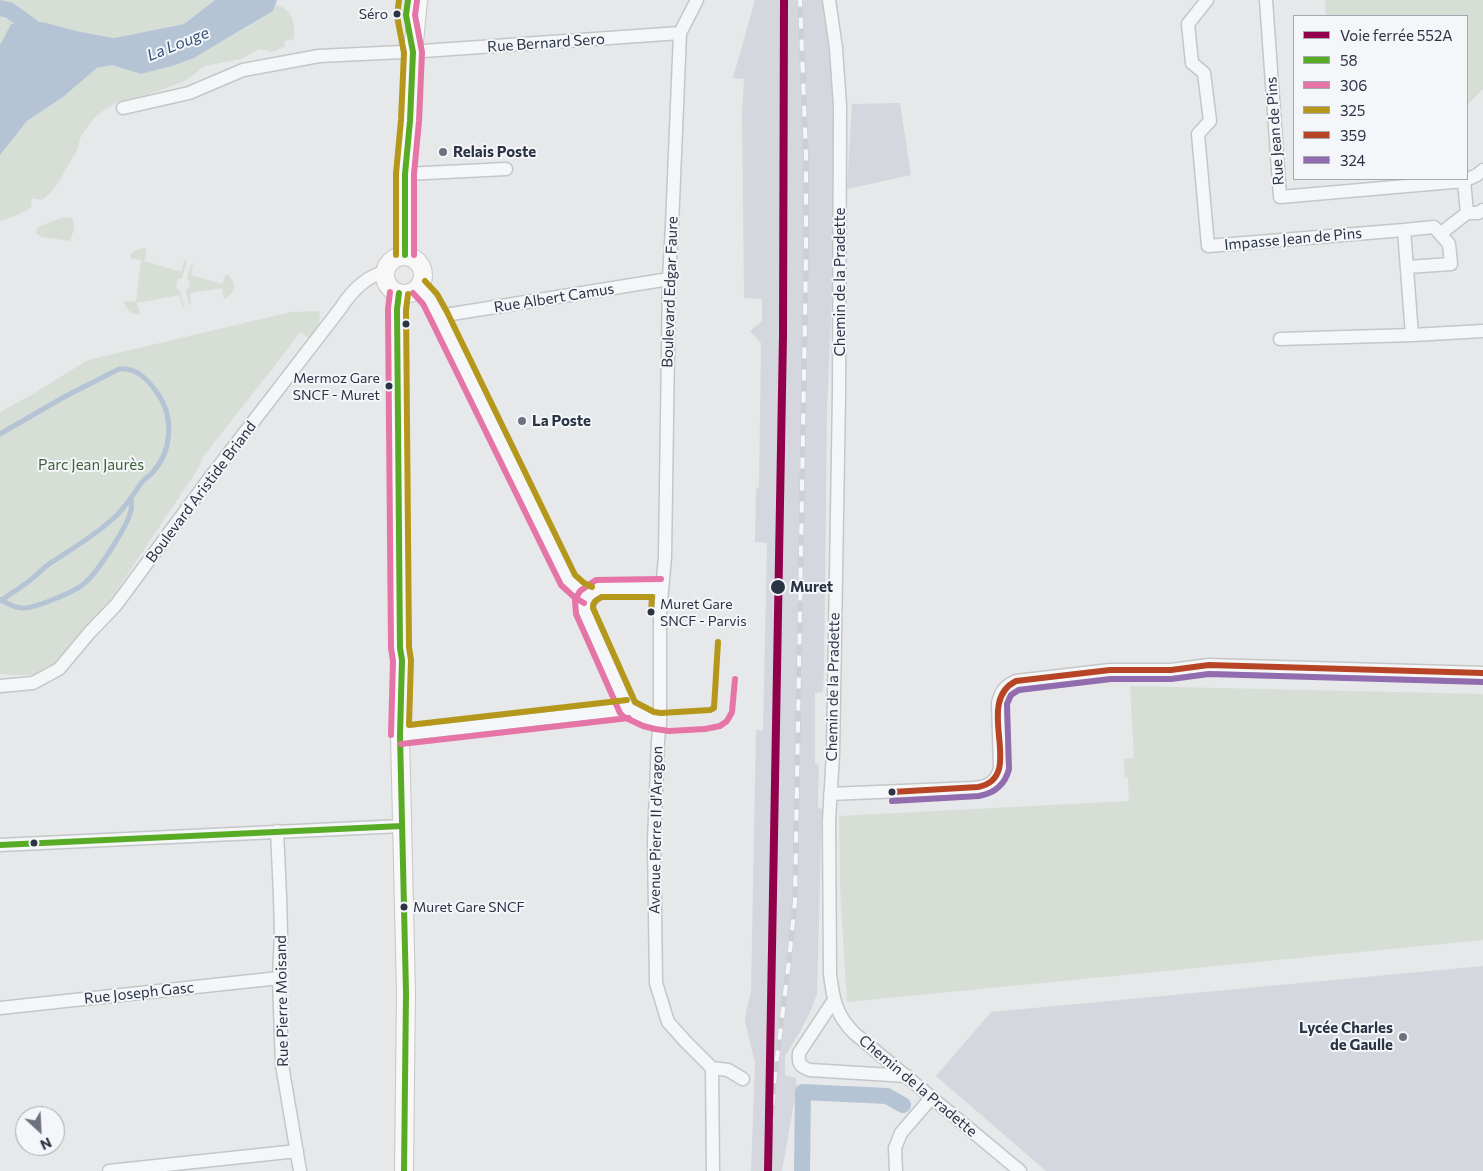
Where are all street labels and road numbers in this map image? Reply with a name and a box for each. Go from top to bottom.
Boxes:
street label: Rue Bernard Sero [487,30,605,56]
street label: Rue Jean de Pins [1262,76,1288,186]
street label: Chemin de la Pradette [831,208,849,356]
street label: Boulevard Edgar Faure [658,216,682,368]
street label: Impasse Jean de Pins [1223,224,1363,254]
street label: Rue Albert Camus [493,280,615,316]
street label: Boulevard Aristide Briand [142,418,260,566]
street label: Chemin de la Pradette [823,612,843,762]
street label: Avenue Pierre II d'Aragon [646,746,666,914]
street label: Rue Pierre Moisand [272,935,292,1067]
street label: Rue Joseph Gasc [83,978,195,1008]
street label: Chemin de la Pradette [855,1031,981,1141]

